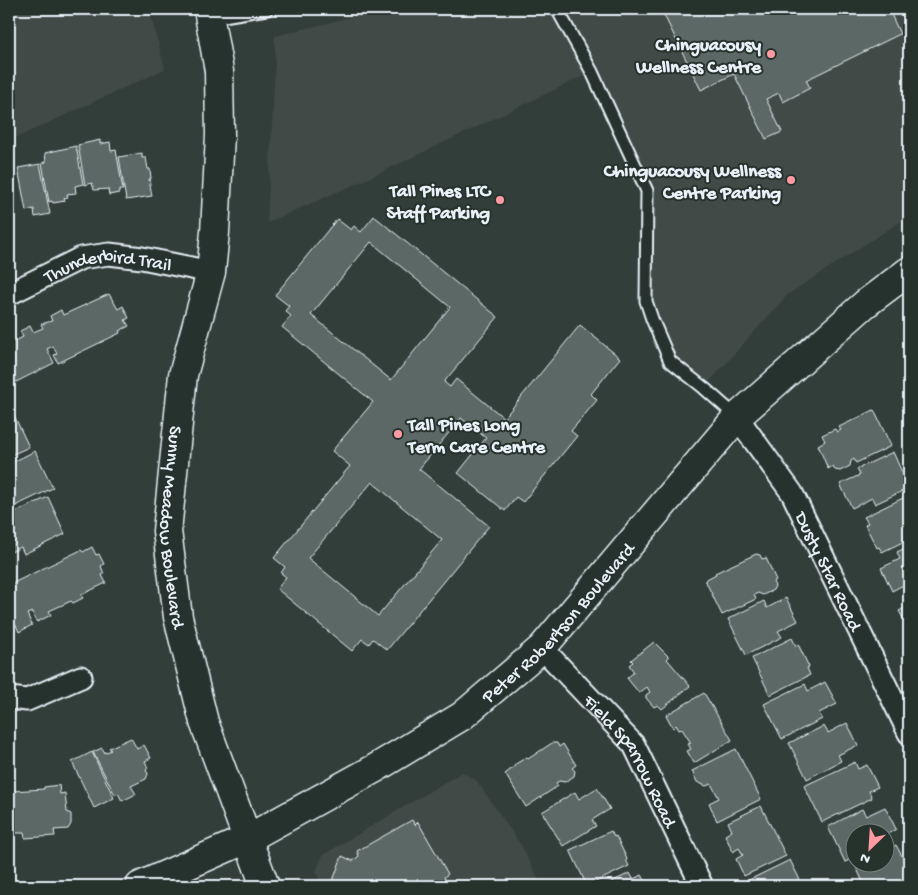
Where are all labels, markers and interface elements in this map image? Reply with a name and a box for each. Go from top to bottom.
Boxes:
place label: Chinguacousy Wellness Centre [635,35,762,80]
marker: Chinguacousy Wellness Centre [765,48,777,60]
place label: Chinguacousy Wellness Centre Parking [603,161,782,206]
marker: Chinguacousy Wellness Centre Parking [785,174,797,186]
place label: Tall Pines LTC Staff Parking [387,181,492,226]
marker: Tall Pines LTC Staff Parking [494,194,506,206]
street label: Thunderbird Trail [40,245,173,290]
place label: Tall Pines Long Term Care Centre [406,415,546,460]
street label: Sunny Meadow Boulevard [152,425,189,633]
marker: Tall Pines Long Term Care Centre [392,428,404,440]
street label: Dusty Star Road [787,507,866,637]
street label: Peter Robertson Boulevard [477,538,642,710]
street label: Field Sparrow Road [576,690,681,834]
north arrow [846,822,896,872]
text: N [858,848,873,867]

